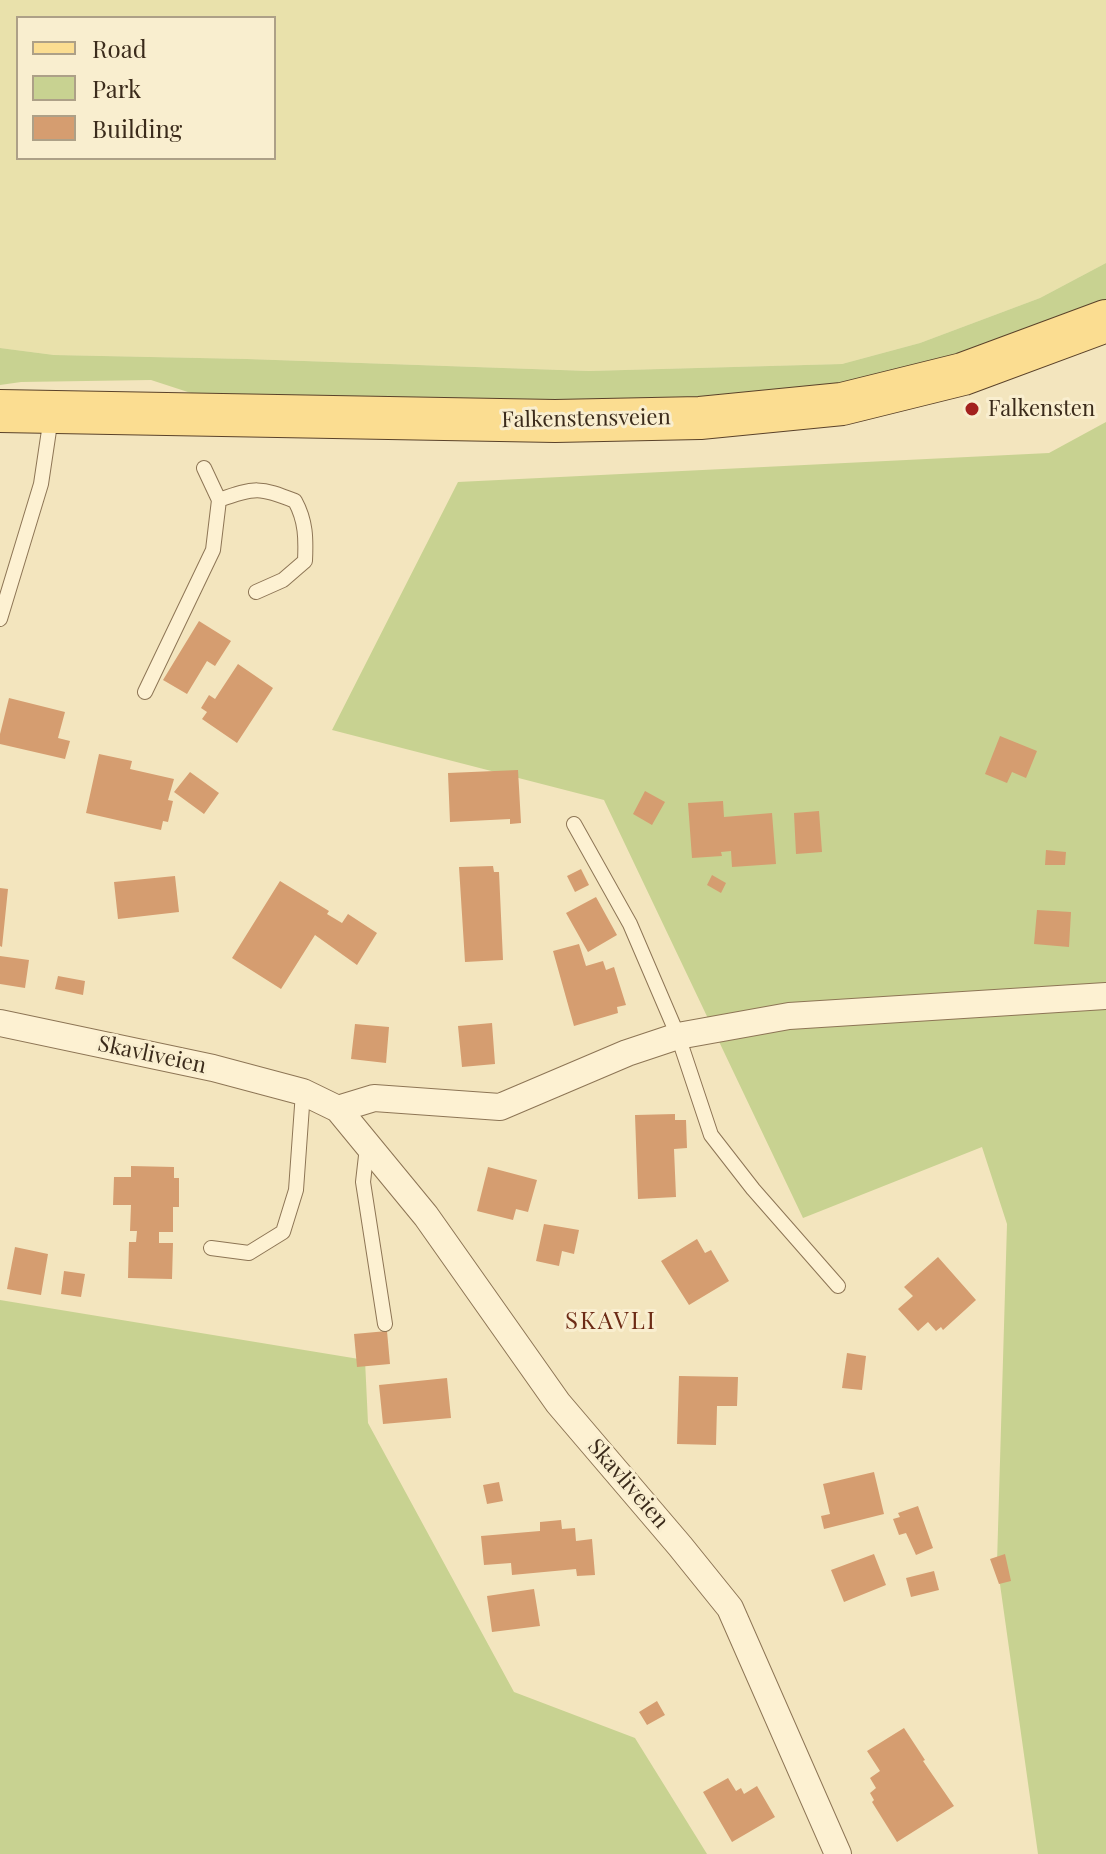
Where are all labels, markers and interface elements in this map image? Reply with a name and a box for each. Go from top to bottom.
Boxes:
legend [16,16,276,160]
text: Road [92,32,147,64]
text: Park [92,72,141,104]
text: Building [92,112,182,144]
place label: Falkensten [988,396,1095,422]
marker: Falkensten [963,400,981,418]
street label: Falkenstensveien [501,404,671,434]
street label: Skavliveien [95,1031,209,1079]
district label: SKAVLI [565,1308,657,1336]
street label: Skavliveien [582,1434,674,1534]

